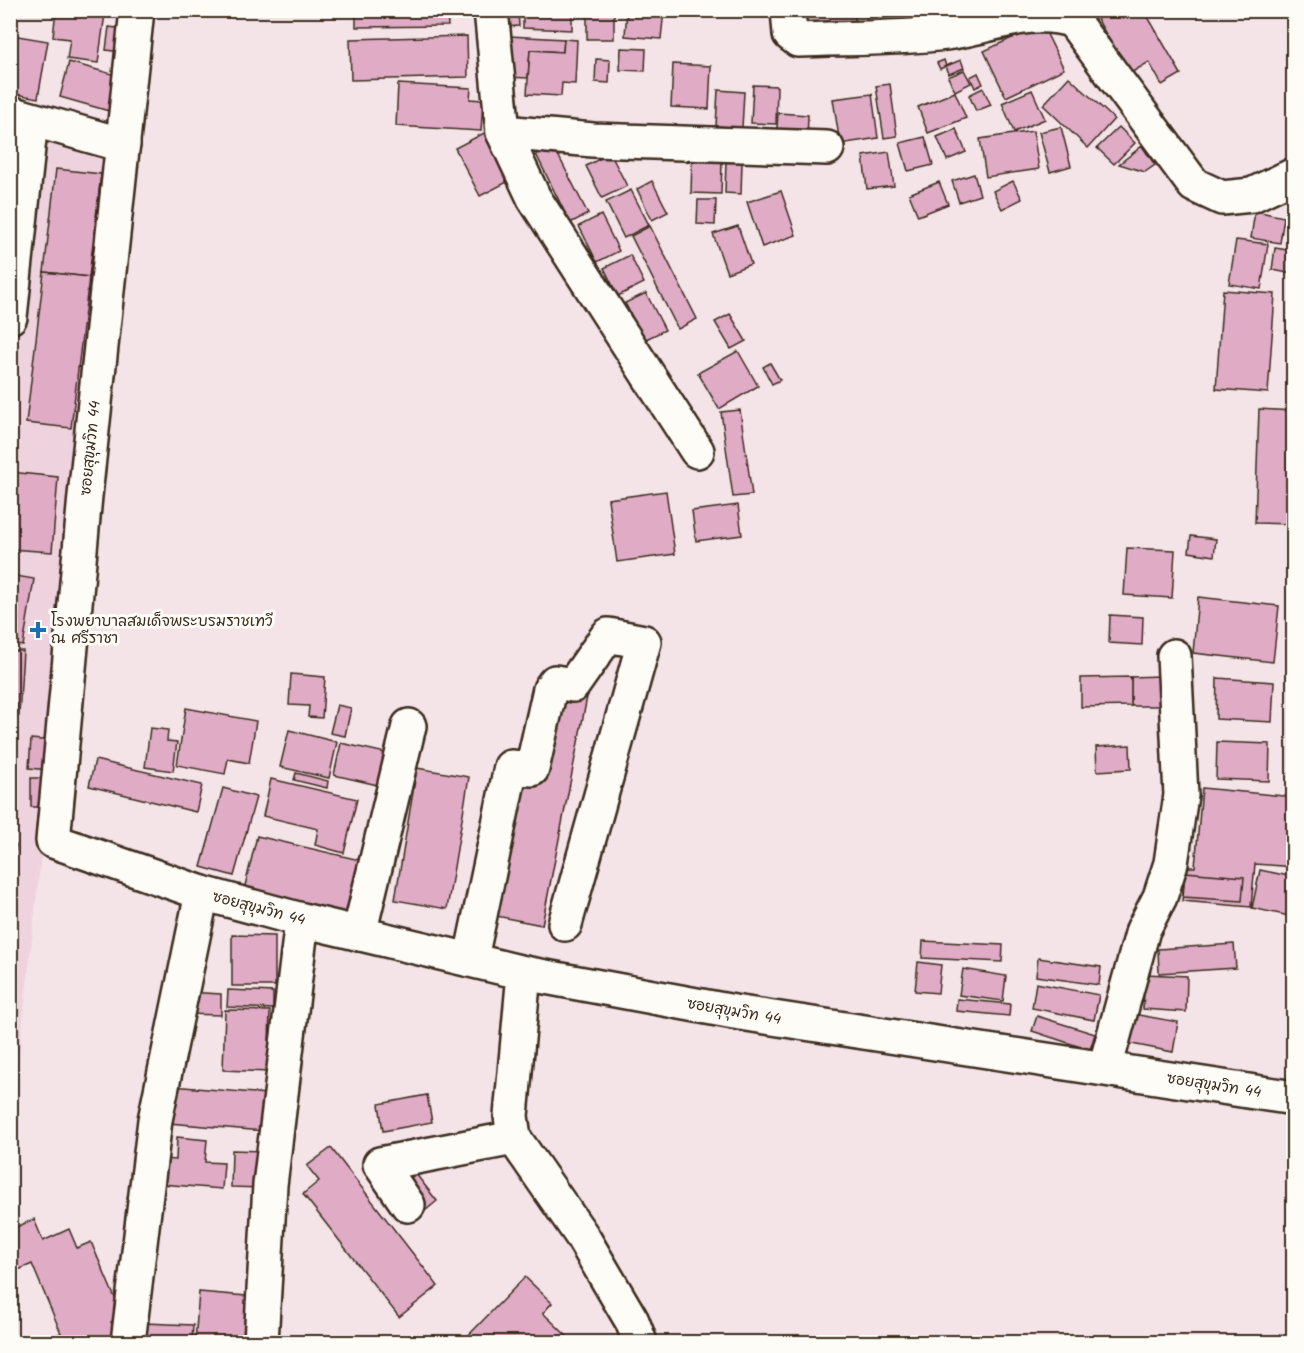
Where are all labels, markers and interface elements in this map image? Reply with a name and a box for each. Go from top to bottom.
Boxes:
street label: ซอยสุขุมวิท 44 [74,399,108,497]
place label: โรงพยาบาลสมเด็จพระบรมราชเทวี ณ ศรีราชา [51,610,273,651]
marker: โรงพยาบาลสมเด็จพระบรมราชเทวี ณ ศรีราชา [29,621,47,639]
street label: ซอยสุขุมวิท 44 [210,885,308,933]
street label: ซอยสุขุมวิท 44 [685,992,783,1032]
street label: ซอยสุขุมวิท 44 [1165,1067,1263,1105]

